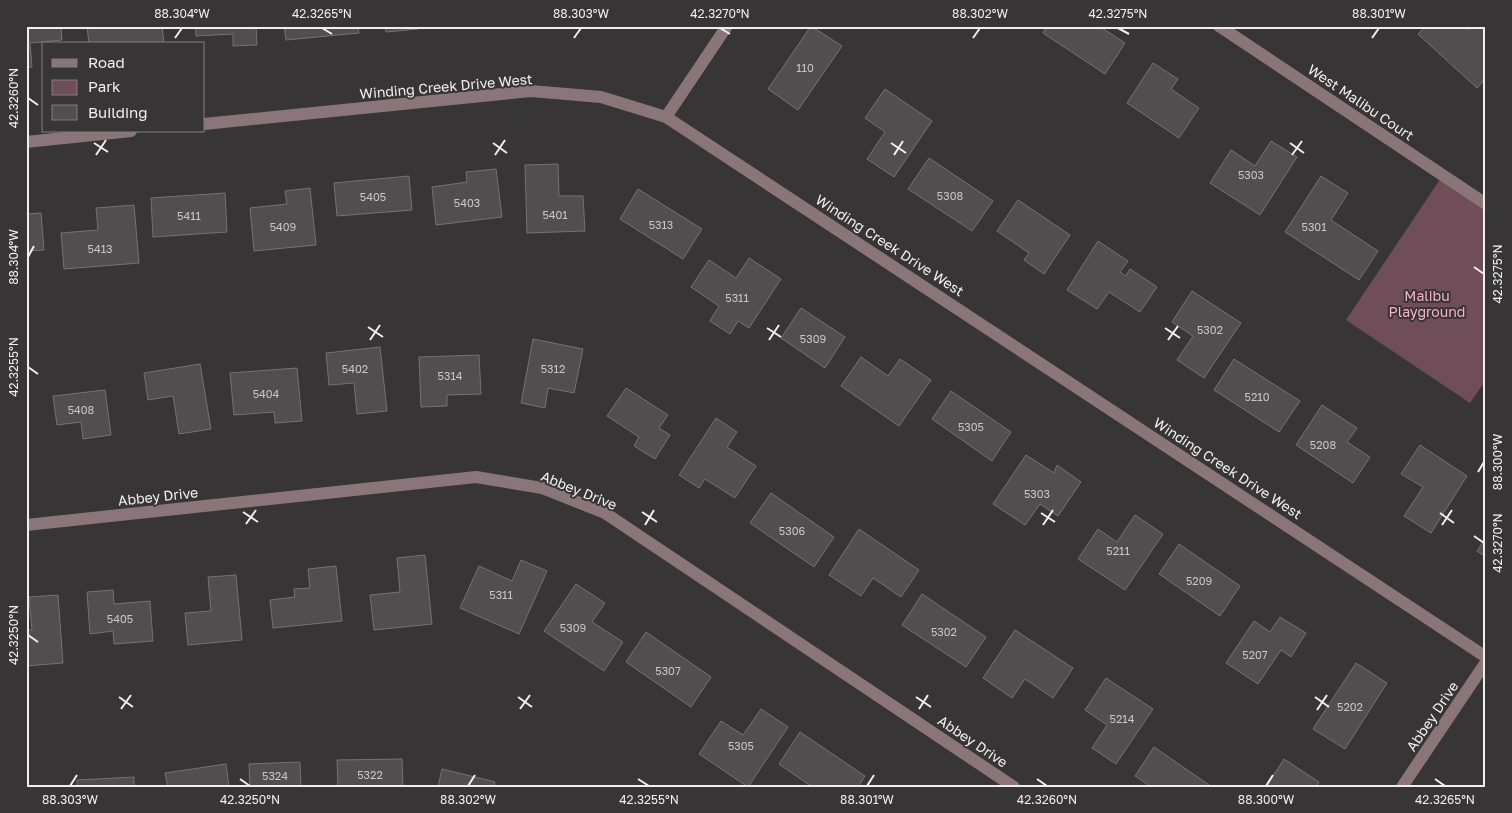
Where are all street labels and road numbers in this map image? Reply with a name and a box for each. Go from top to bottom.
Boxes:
street label: West Malibu Court [1305,60,1417,144]
street label: Winding Creek Drive West [359,70,533,102]
street label: Winding Creek Drive West [813,191,967,299]
street label: Winding Creek Drive West [1151,414,1305,522]
street label: Abbey Drive [539,467,619,513]
street label: Abbey Drive [117,483,199,509]
street label: Abbey Drive [1402,678,1462,754]
street label: Abbey Drive [935,711,1011,771]

